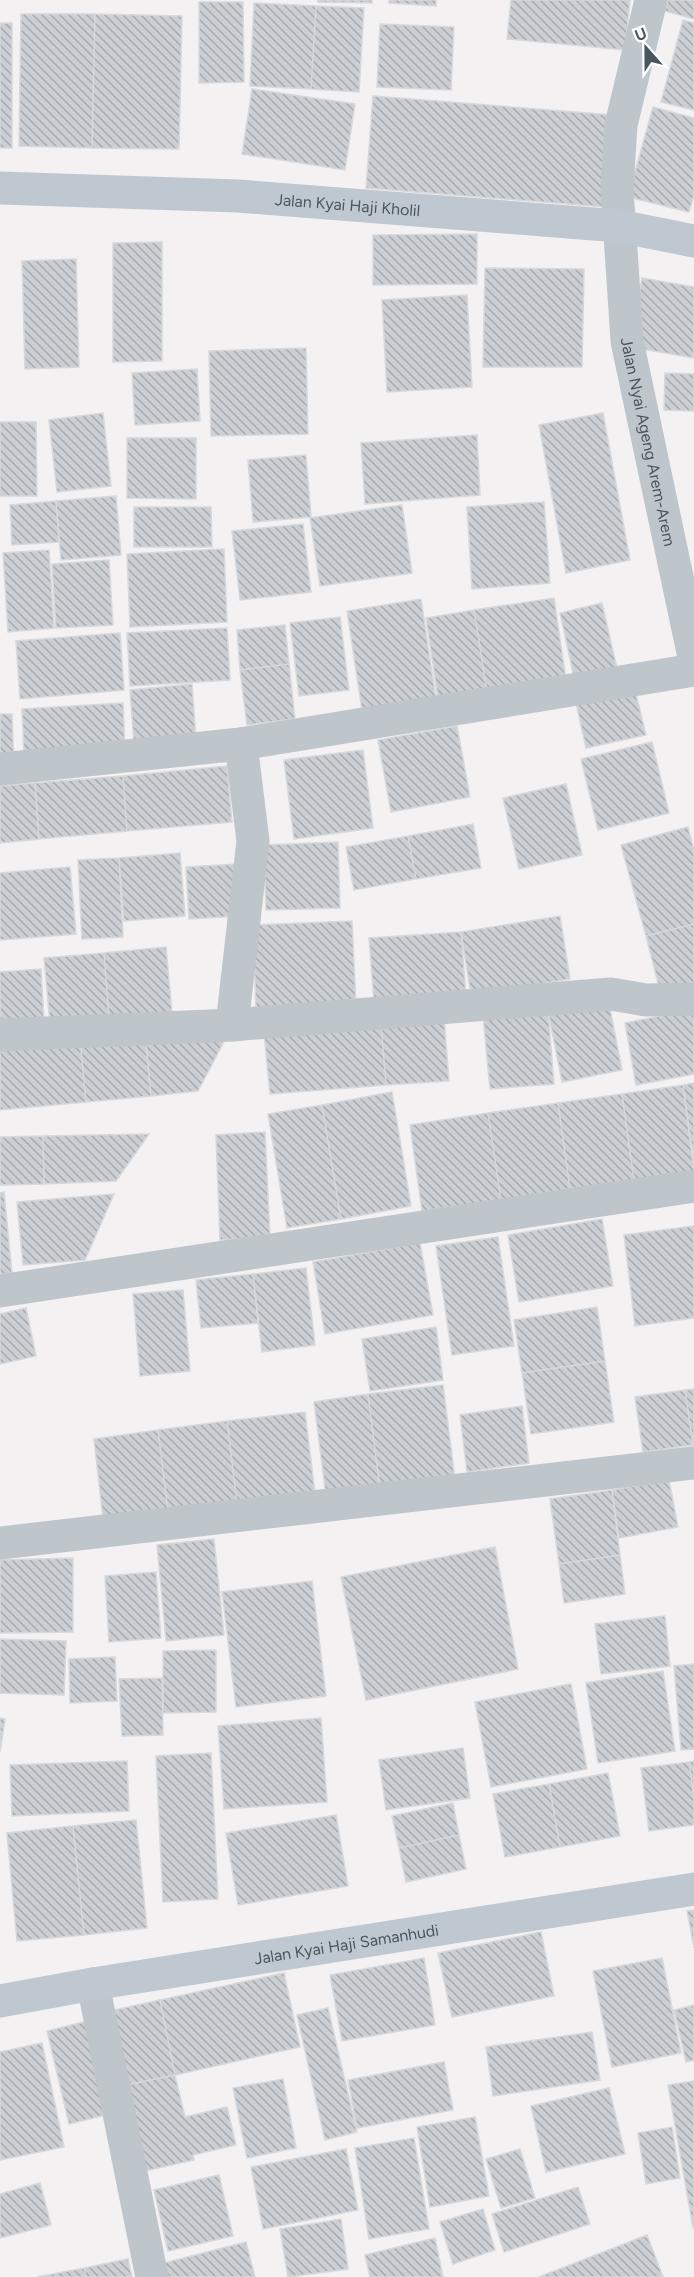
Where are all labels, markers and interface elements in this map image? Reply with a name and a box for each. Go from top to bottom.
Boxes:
north arrow [616,18,676,78]
text: U [632,24,649,45]
street label: Jalan Kyai Haji Kholil [274,190,421,220]
street label: Jalan Nyai Ageng Arem-Arem [617,336,679,548]
street label: Jalan Kyai Haji Samanhudi [253,1920,440,1968]

